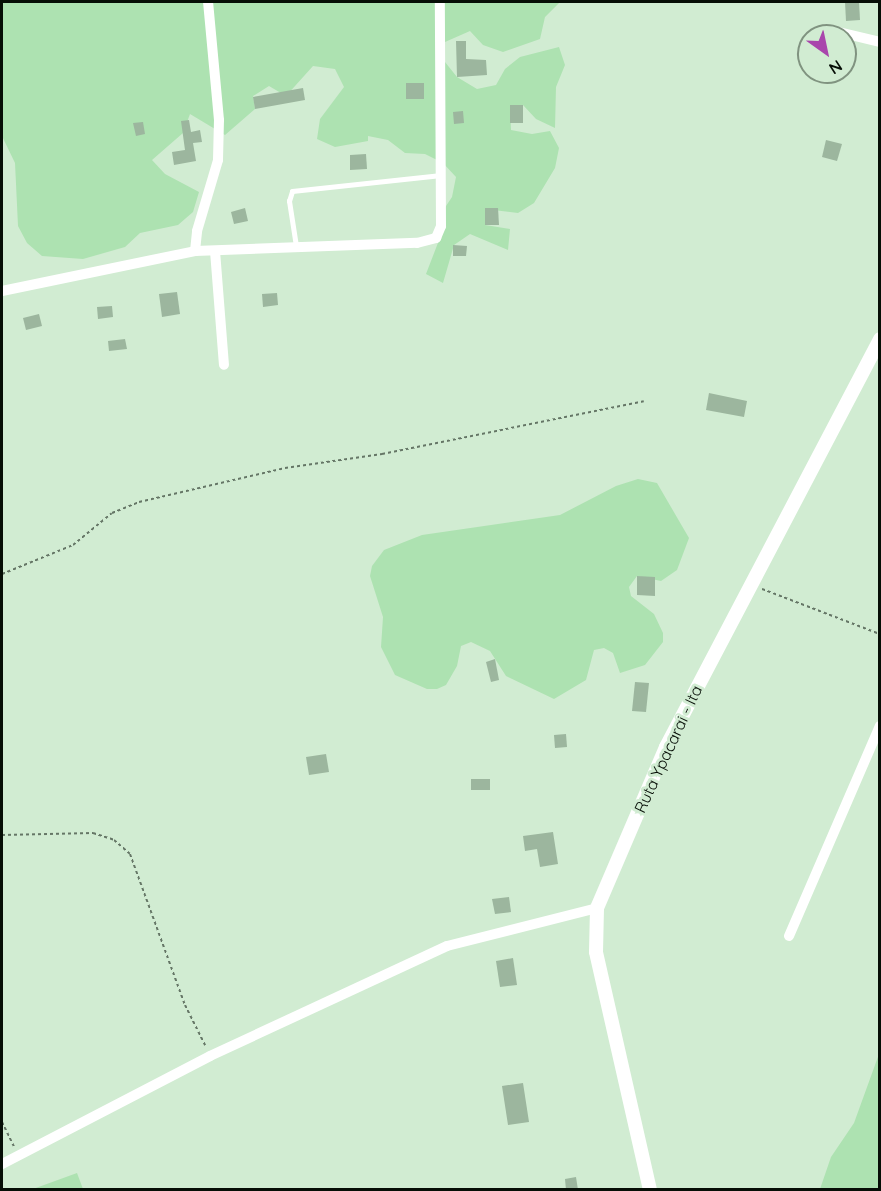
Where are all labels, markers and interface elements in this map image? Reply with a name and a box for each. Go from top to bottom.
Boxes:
north arrow [797,24,857,84]
text: N [825,56,846,79]
street label: Ruta Ypacarai - Ita [630,682,706,816]

